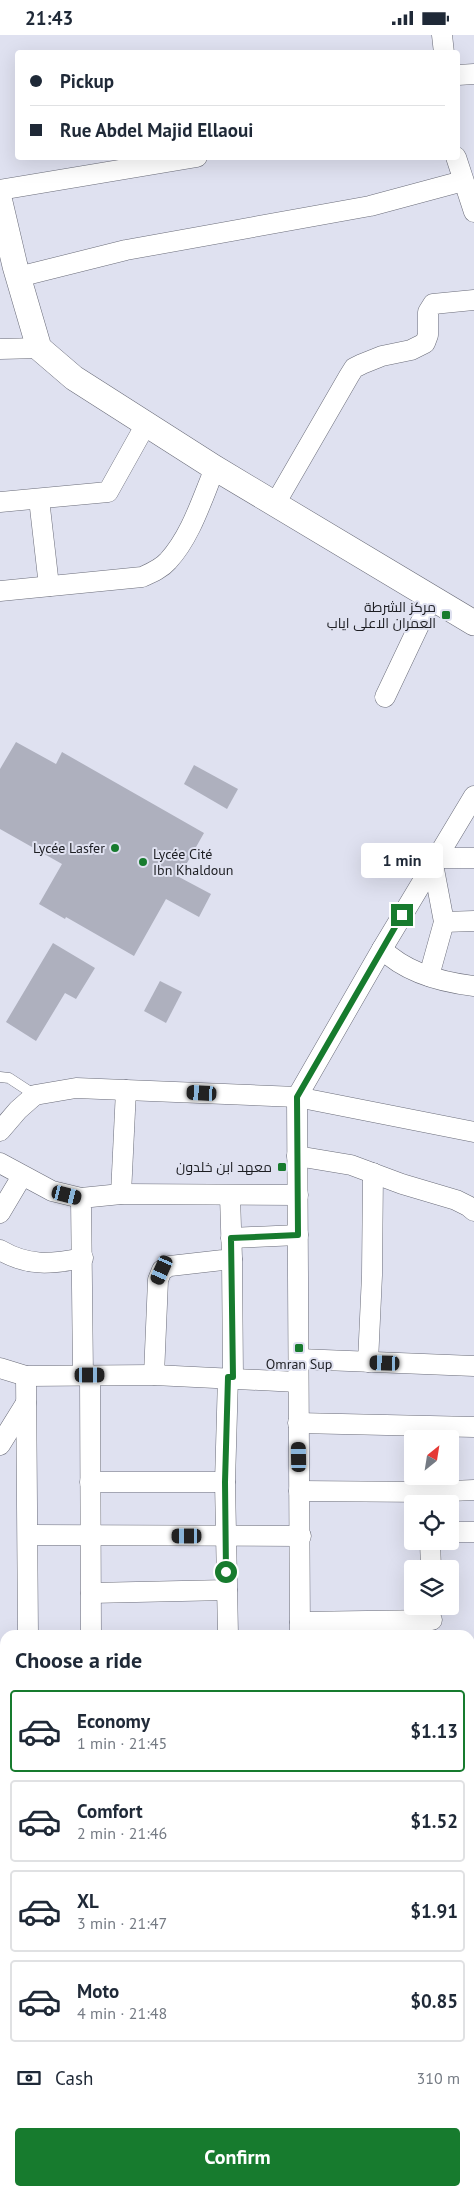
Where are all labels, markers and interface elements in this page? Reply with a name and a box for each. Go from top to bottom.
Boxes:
text: 21:43 [25,6,73,30]
text: Pickup [60,69,114,93]
text: Rue Abdel Majid Ellaoui [60,118,253,142]
place label: مركز الشرطة العمران الاعلى اياب [327,598,436,632]
marker: مركز الشرطة العمران الاعلى اياب [440,609,452,621]
place label: Lycée Lasfer [33,839,105,857]
marker: Lycée Lasfer [109,842,121,854]
callout: 1 min [361,843,443,877]
place label: Lycée Cité Ibn Khaldoun [153,845,234,879]
text: 1 min [382,850,422,870]
marker: Lycée Cité Ibn Khaldoun [137,856,149,868]
route end [391,904,413,926]
car [186,1085,217,1101]
place label: معهد ابن خلدون [176,1158,272,1176]
marker: معهد ابن خلدون [276,1161,288,1173]
car [50,1184,83,1206]
car [149,1253,174,1287]
marker: Omran Sup [293,1342,305,1354]
place label: Omran Sup [266,1355,332,1373]
car [369,1355,400,1371]
car [75,1368,105,1383]
north arrow [404,1430,459,1485]
map controls [404,1430,459,1615]
car [291,1442,306,1472]
button: locate [404,1495,459,1550]
car [172,1529,202,1544]
button: layers [404,1560,459,1615]
route start [215,1561,237,1583]
text: Choose a ride [15,1646,142,1674]
icon: car [17,1709,62,1754]
text: Economy [77,1709,150,1733]
text: $1.13 [410,1719,458,1743]
text: 1 min · 21:45 [77,1733,167,1753]
icon: car [17,1799,62,1844]
text: Comfort [77,1799,143,1823]
text: $1.52 [410,1809,458,1833]
text: 2 min · 21:46 [77,1823,167,1843]
icon: car [17,1889,62,1934]
text: XL [77,1889,99,1913]
text: $1.91 [410,1899,458,1923]
text: 3 min · 21:47 [77,1913,167,1933]
icon: car [17,1979,62,2024]
text: Moto [77,1979,119,2003]
text: $0.85 [410,1989,458,2013]
text: 4 min · 21:48 [77,2003,167,2023]
icon: cash [15,2064,43,2092]
text: Cash [55,2066,93,2090]
text: 310 m [417,2068,460,2088]
button: Confirm [15,2128,460,2186]

